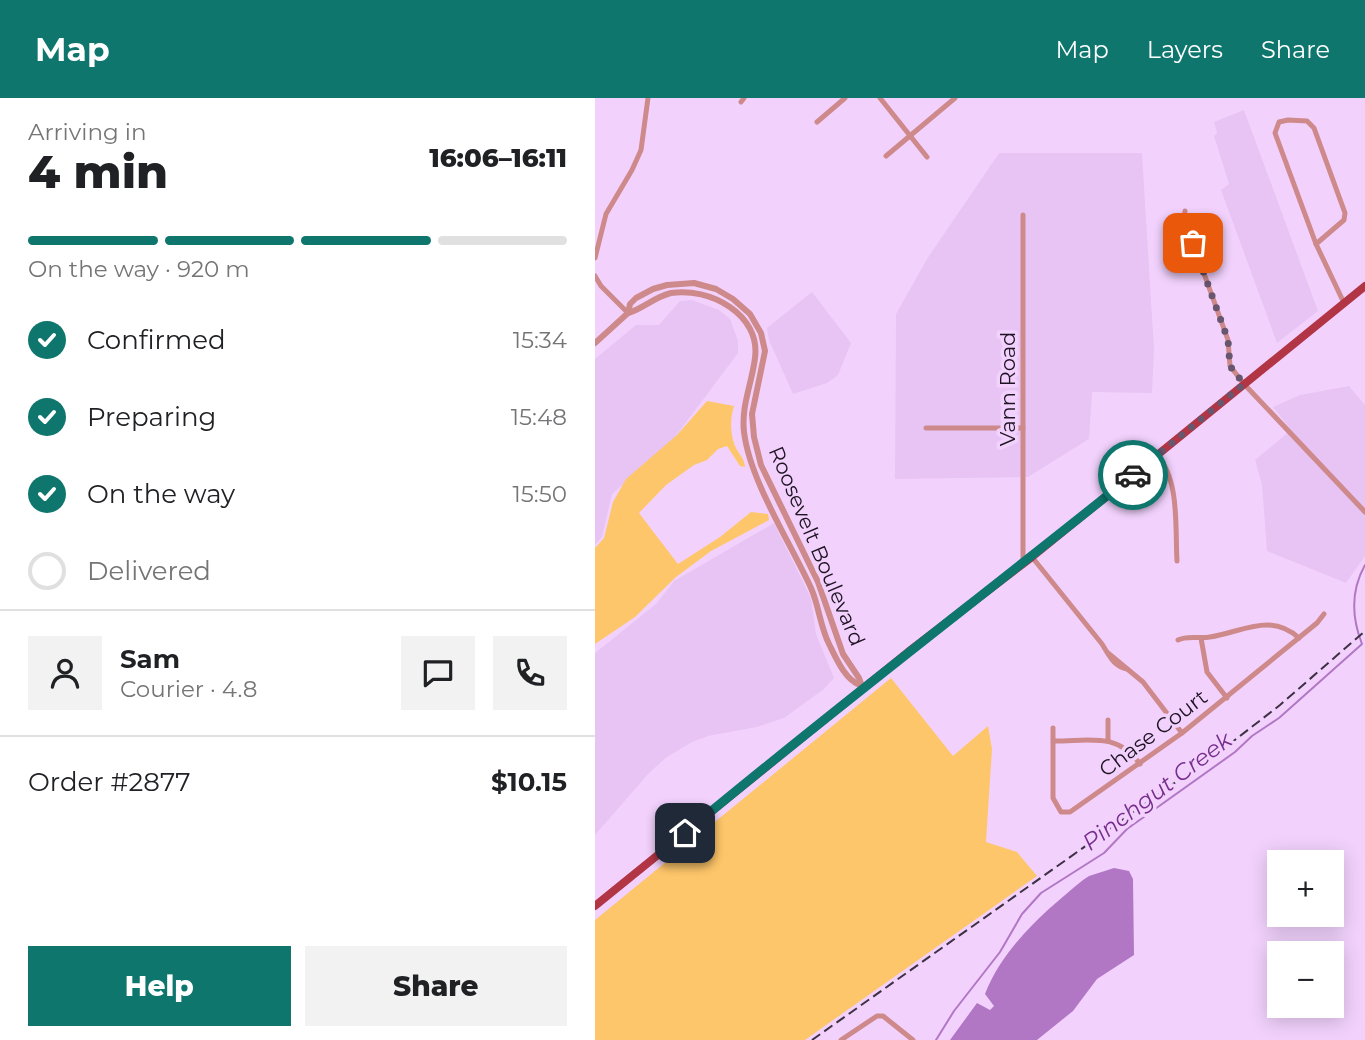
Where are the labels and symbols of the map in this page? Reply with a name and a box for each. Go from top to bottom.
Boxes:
pin [1163,213,1223,273]
street label: Vann Road [995,332,1020,446]
courier [1098,440,1168,510]
street label: Roosevelt Boulevard [764,442,870,650]
street label: Chase Court [1094,684,1212,782]
water label: Pinchgut Creek [1077,725,1238,856]
pin [655,803,715,863]

